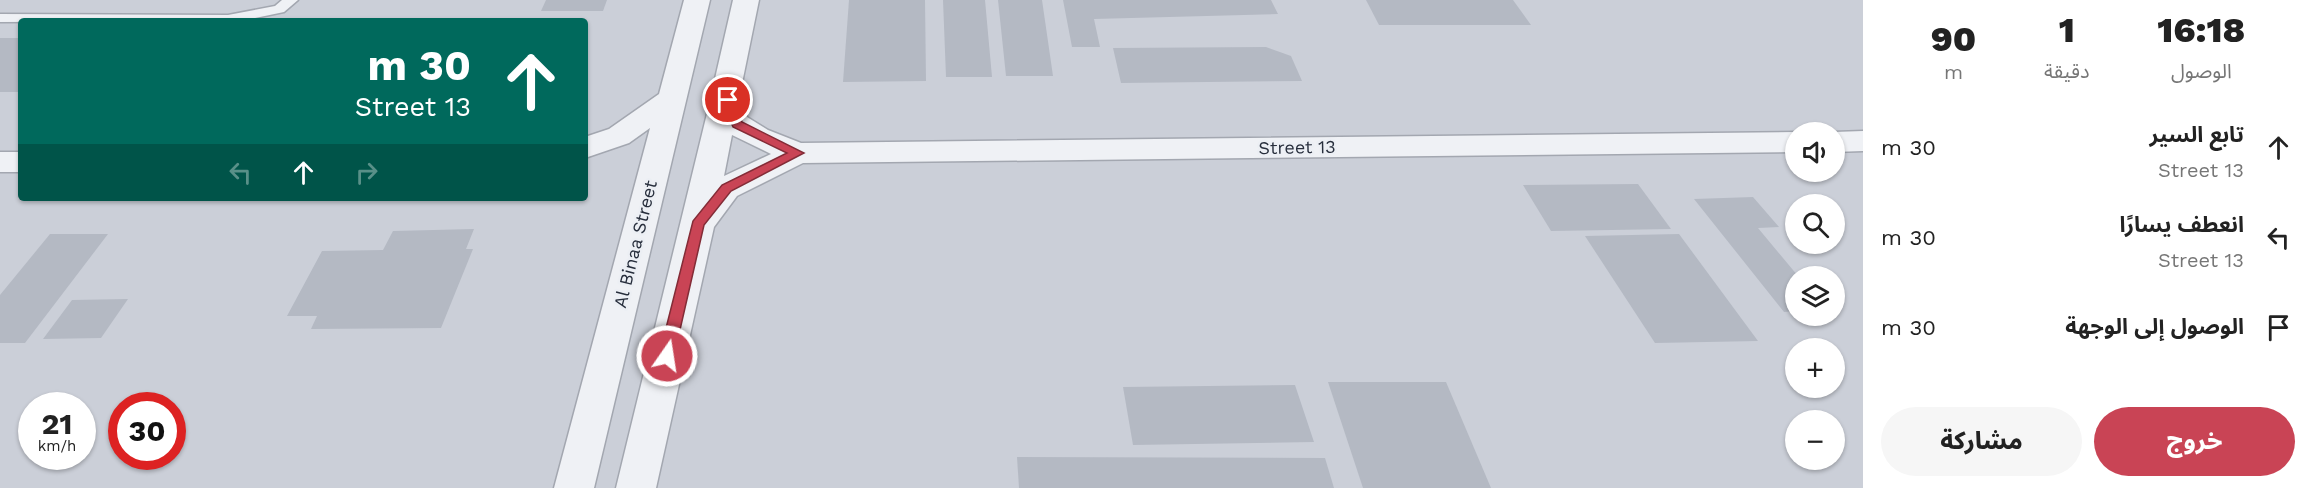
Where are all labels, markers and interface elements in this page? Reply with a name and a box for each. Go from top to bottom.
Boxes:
text: 1 [2059,9,2075,51]
text: 16:18 [2157,9,2245,51]
text: 90 [1931,18,1976,60]
text: 30 m [367,41,471,90]
icon: ahead [492,42,570,120]
text: دقيقة [2044,59,2090,83]
text: الوصول [2171,59,2232,83]
text: m [1944,60,1963,84]
pin [702,74,753,125]
icon: arrive [711,83,744,116]
text: Street 13 [355,91,471,123]
map controls [1785,122,1845,470]
button: sound [1785,122,1845,182]
text: تابع السير [2149,122,2244,147]
icon: ahead [2262,131,2295,164]
text: 30 m [1881,135,1936,160]
street label: Street 13 [1258,136,1336,158]
icon: left [224,156,257,189]
icon: ahead [287,156,320,189]
icon: right [350,156,383,189]
text: Street 13 [2158,158,2244,182]
street label: Al Binaa Street [609,178,661,310]
button: search [1785,194,1845,254]
text: انعطف يسارًا [2120,212,2244,237]
icon: left [2262,221,2295,254]
text: 30 m [1881,225,1936,250]
text: Street 13 [2158,248,2244,272]
button: layers [1785,266,1845,326]
icon: arrive [2262,311,2295,344]
text: الوصول إلى الوجهة [2065,314,2244,339]
text: 30 m [1881,315,1936,340]
position arrow [635,324,699,388]
button: + [1785,338,1845,398]
speed limit sign: 30 [108,392,186,470]
text: 21 [42,406,72,441]
button: مشاركة [1881,407,2082,476]
button: خروج [2094,407,2295,476]
button: − [1785,410,1845,470]
text: km/h [38,437,76,455]

